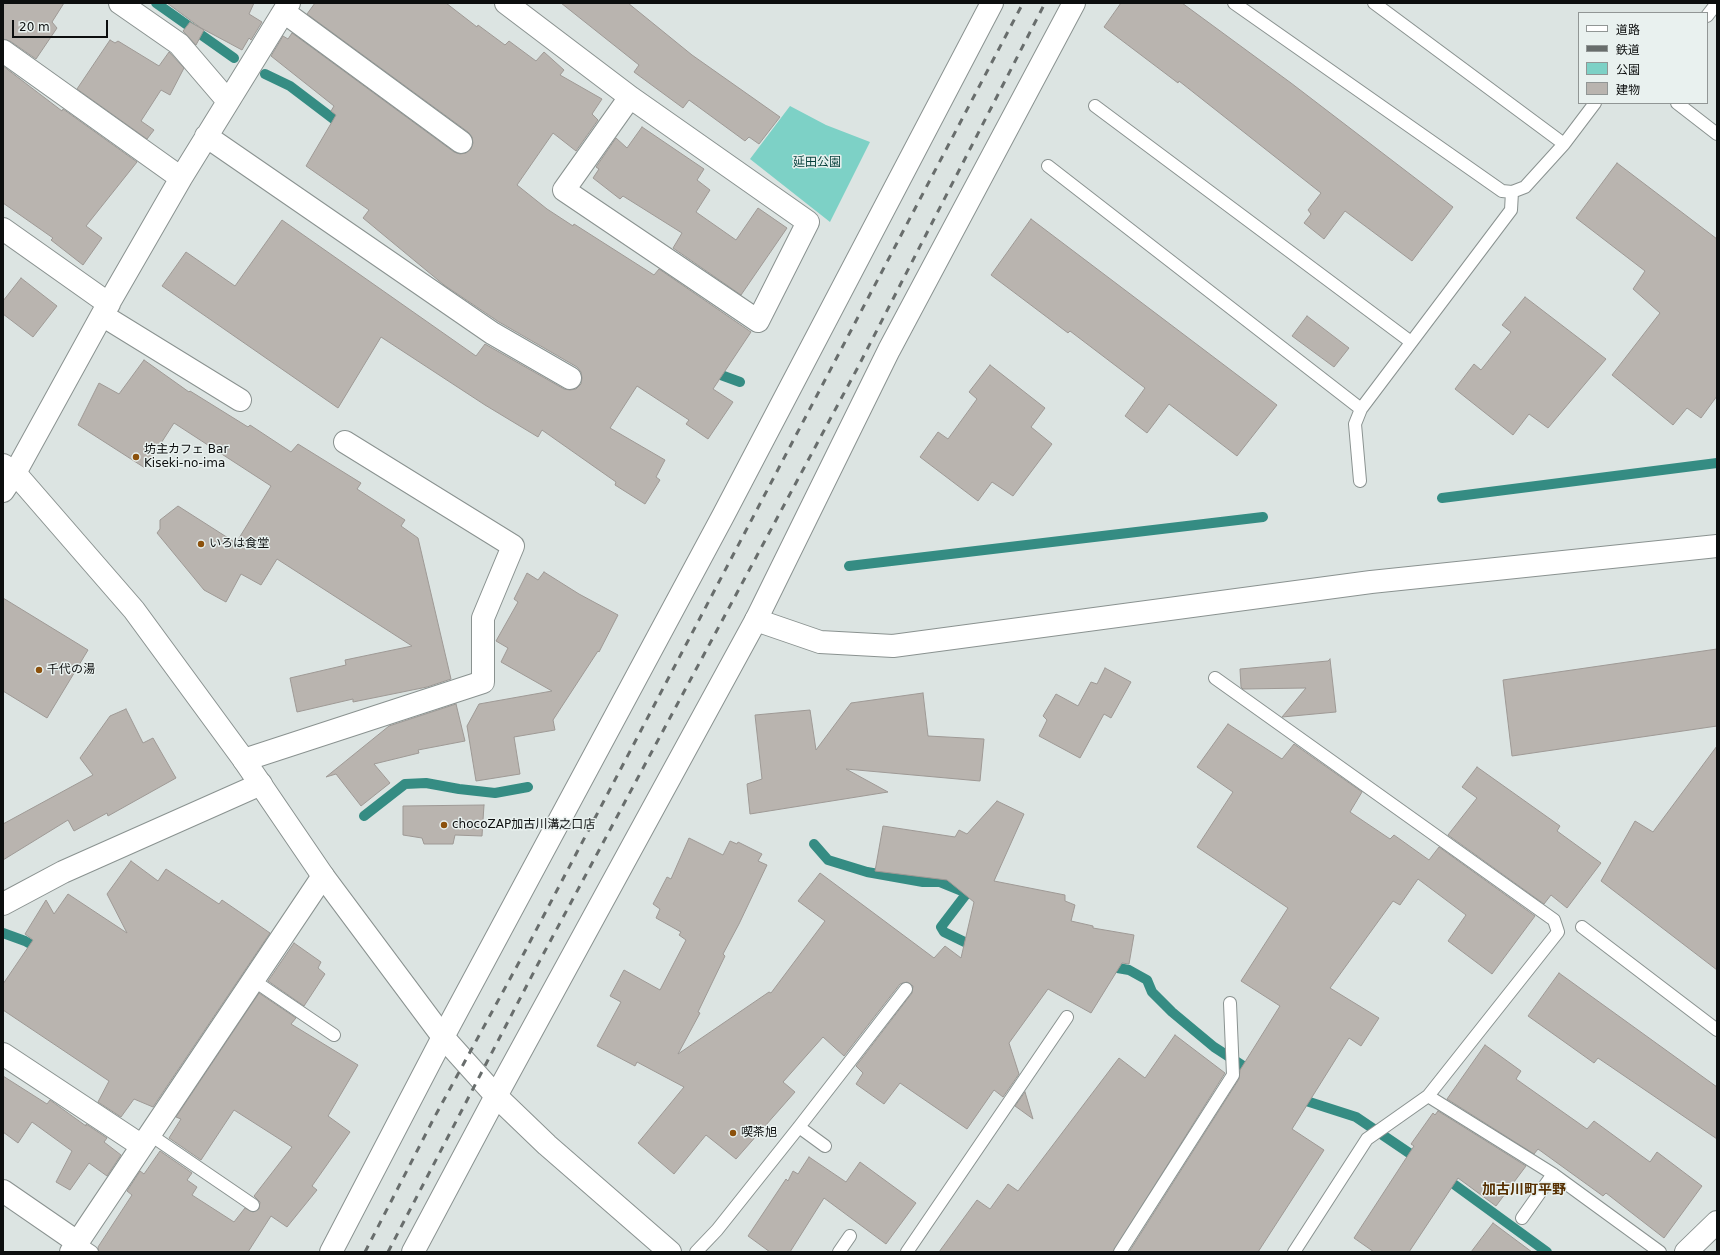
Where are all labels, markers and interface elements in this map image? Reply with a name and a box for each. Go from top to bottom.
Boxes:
scale bar [14,12,110,38]
legend [1578,12,1708,104]
text: 20 m [19,20,50,34]
text: 道路 [1616,23,1640,37]
text: 鉄道 [1616,43,1640,57]
text: 公園 [1616,63,1640,77]
text: 建物 [1616,83,1640,97]
park label: 延田公園 [793,156,841,170]
place label: 坊主カフェ Bar Kiseki-no-ima [144,443,228,471]
marker: 坊主カフェ Bar Kiseki-no-ima [131,452,141,462]
place label: いろは食堂 [209,537,269,551]
marker: いろは食堂 [196,539,206,549]
place label: 千代の湯 [47,663,95,677]
marker: 千代の湯 [34,665,44,675]
place label: chocoZAP加古川溝之口店 [452,818,595,832]
marker: chocoZAP加古川溝之口店 [439,820,449,830]
place label: 喫茶旭 [741,1126,777,1140]
marker: 喫茶旭 [728,1128,738,1138]
district label: 加古川町平野 [1482,1182,1566,1198]

